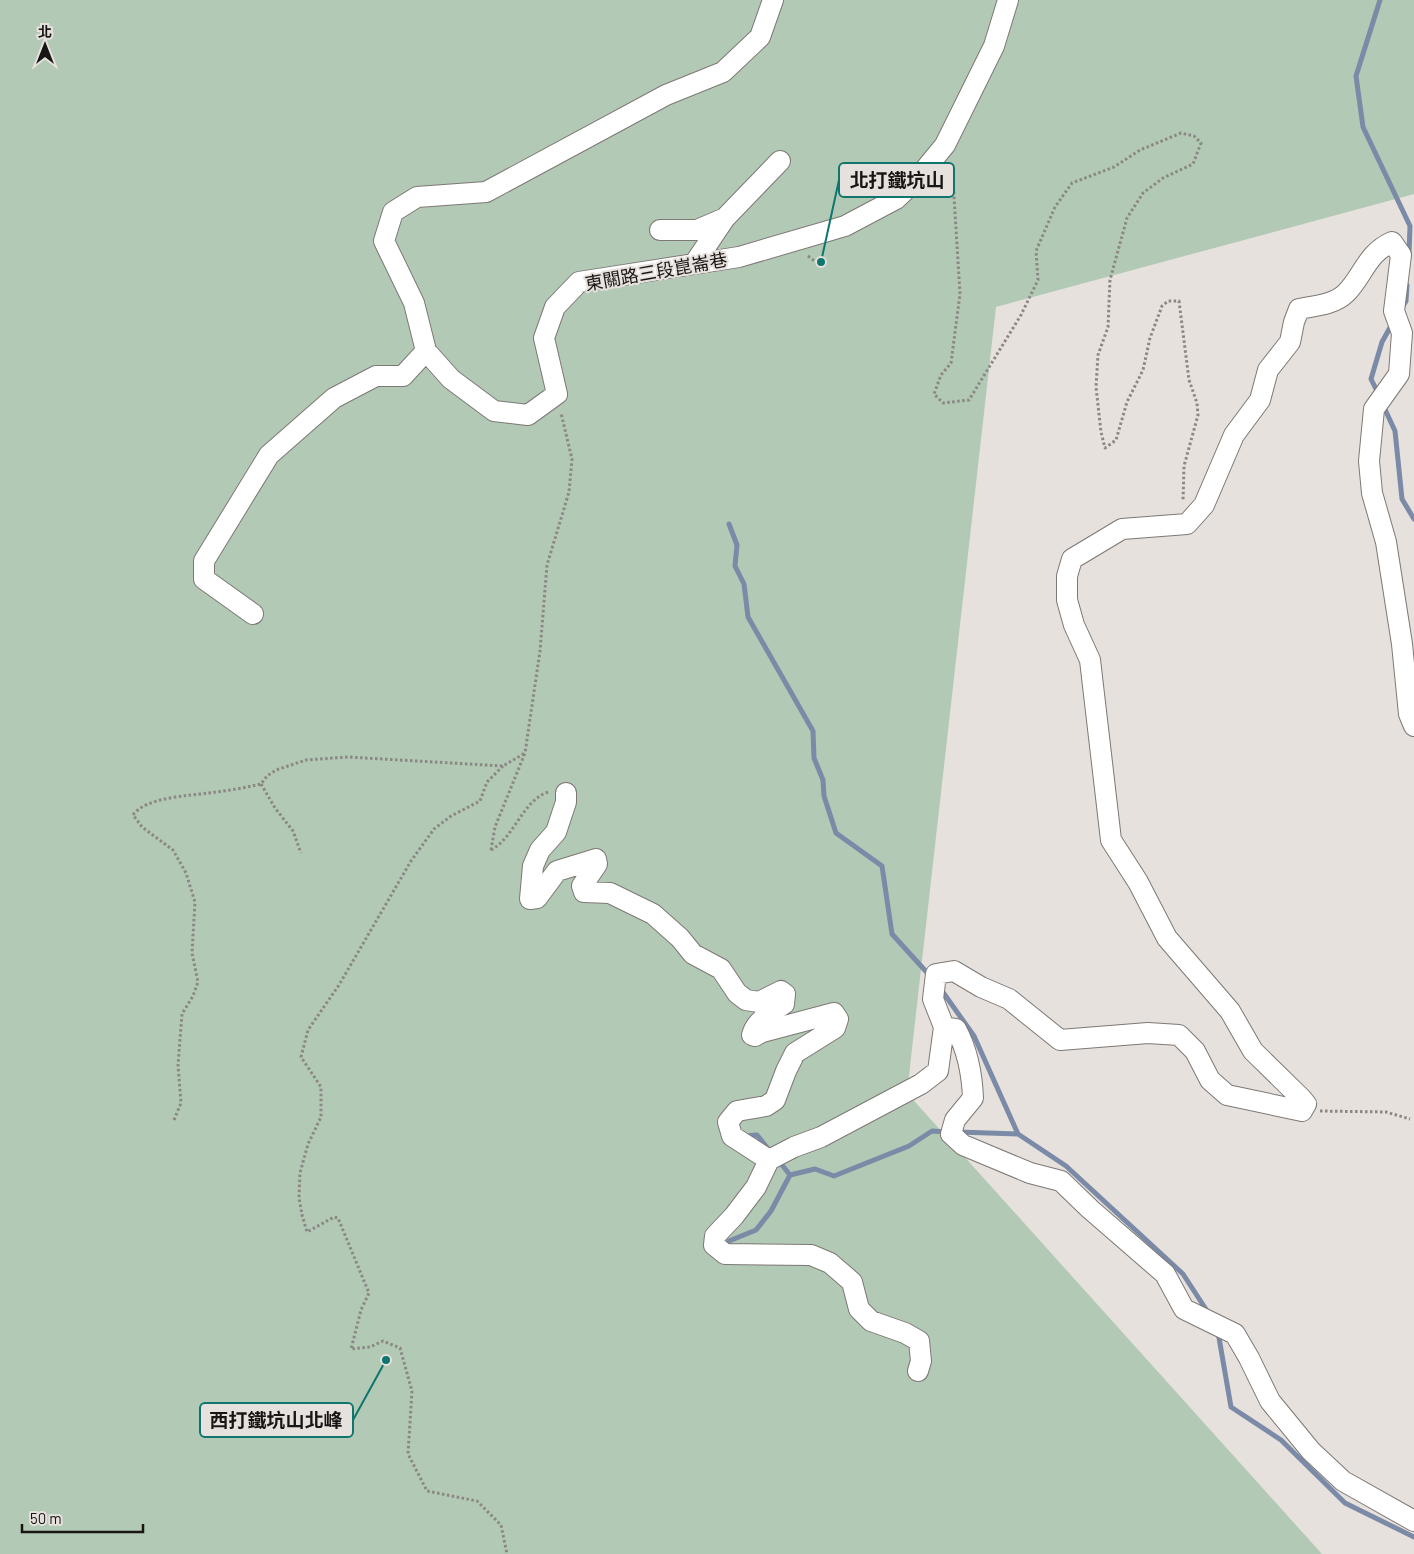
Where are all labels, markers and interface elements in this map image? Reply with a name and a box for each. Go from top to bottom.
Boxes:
north arrow [20,20,70,70]
text: 北 [38,23,52,40]
callout: 北打鐵坑山 [839,163,954,197]
text: 北打鐵坑山 [849,168,945,191]
street label: 東關路三段崑崙巷 [583,248,729,294]
callout: 西打鐵坑山北峰 [200,1403,353,1437]
text: 西打鐵坑山北峰 [209,1408,343,1431]
scale bar [22,1502,144,1534]
text: 50 m [30,1509,62,1527]

